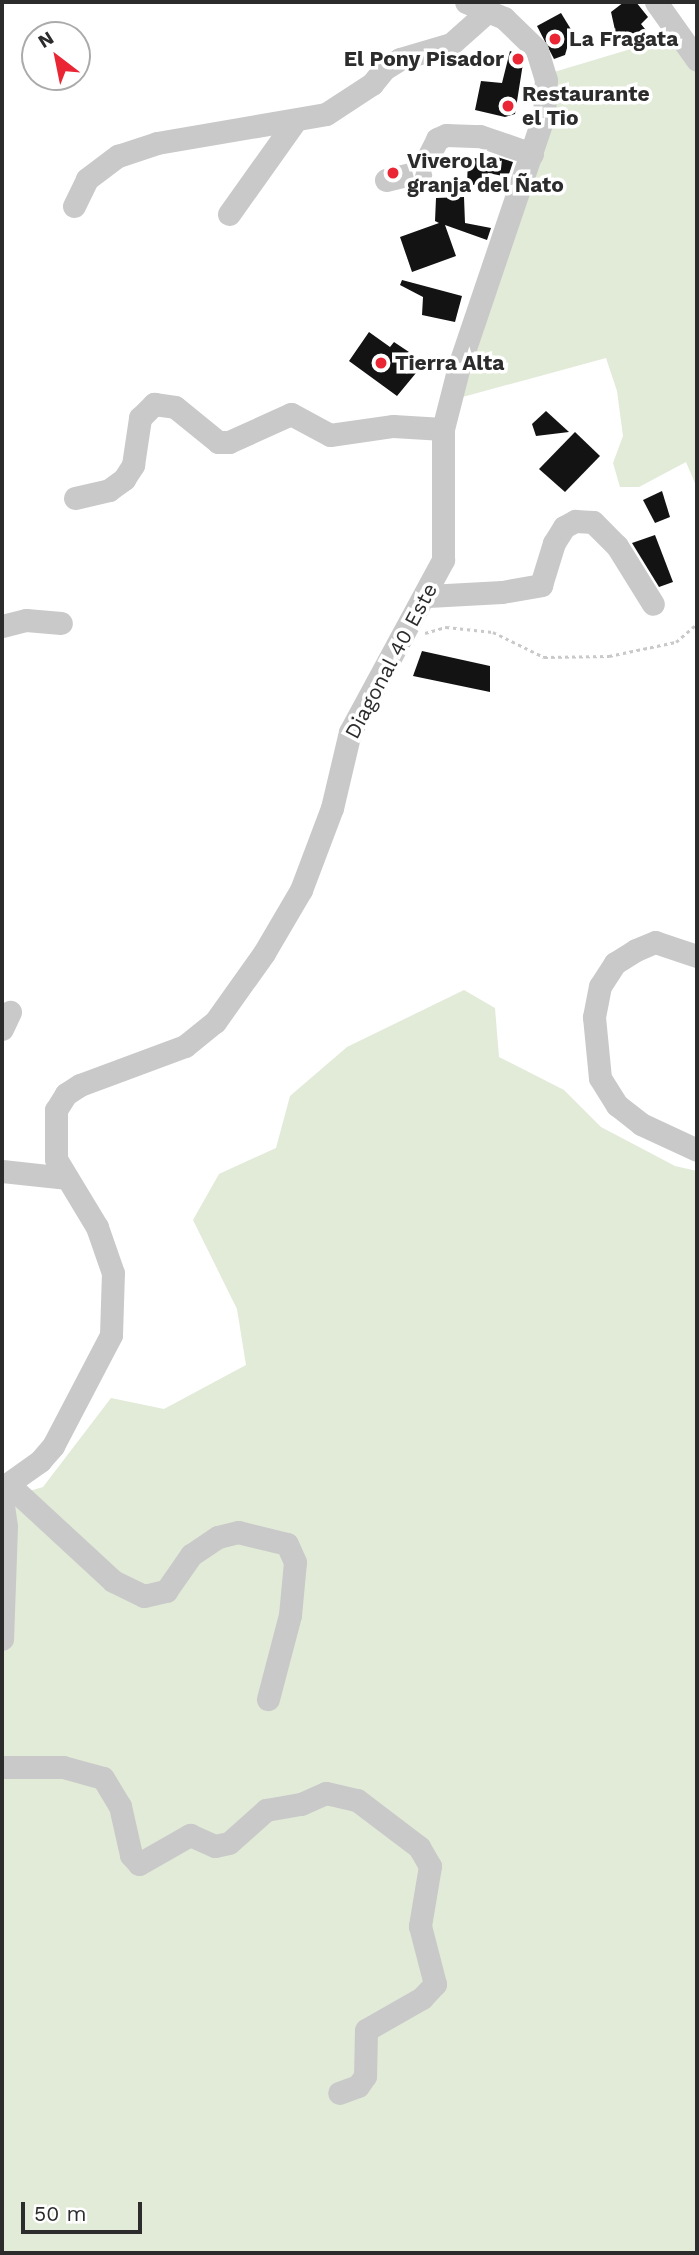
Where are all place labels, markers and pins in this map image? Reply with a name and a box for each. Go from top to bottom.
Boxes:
place label: La Fragata [569,26,679,52]
marker: La Fragata [547,31,563,47]
place label: El Pony Pisador [343,46,504,72]
marker: El Pony Pisador [510,51,526,67]
place label: Restaurante el Tio [522,81,650,131]
marker: Restaurante el Tio [500,98,516,114]
place label: Vivero la granja del Ñato [407,148,564,198]
marker: Vivero la granja del Ñato [385,165,401,181]
place label: Tierra Alta [395,350,505,376]
marker: Tierra Alta [373,355,389,371]

